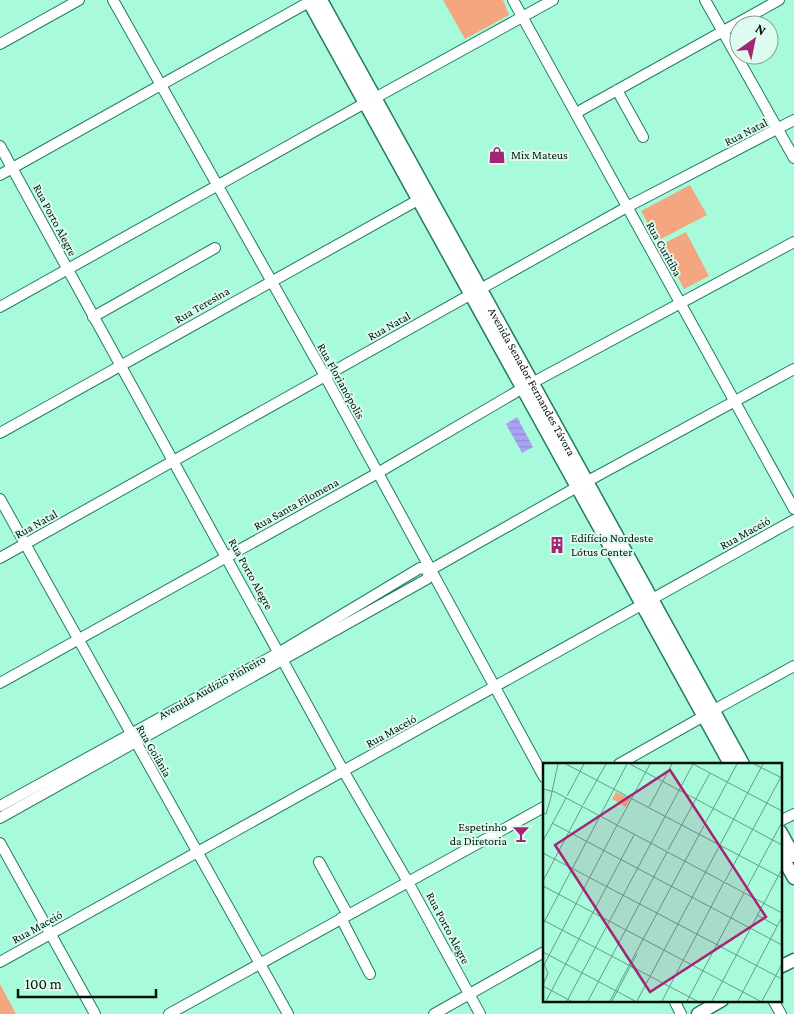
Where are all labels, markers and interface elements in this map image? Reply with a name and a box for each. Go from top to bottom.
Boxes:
north arrow [729,15,779,65]
text: N [753,20,770,39]
street label: Rua Natal [722,115,770,149]
shop icon: Mix Mateus [487,145,507,165]
place label: Mix Mateus [511,148,568,162]
street label: Rua Porto Alegre [30,182,80,258]
street label: Rua Curitiba [643,219,685,279]
street label: Rua Teresina [172,283,232,326]
street label: Avenida Senador Fernandes Távora [485,305,579,459]
street label: Rua Natal [365,309,413,343]
street label: Rua Florianópolis [314,341,368,422]
street label: Rua Santa Filomena [251,475,341,533]
street label: Rua Natal [12,507,60,541]
street label: Rua Maceió [717,513,773,553]
place label: Edifício Nordeste Lótus Center [571,531,653,559]
building icon: Edifício Nordeste Lótus Center [547,535,567,555]
street label: Rua Porto Alegre [226,536,276,612]
street label: Avenida Audízio Pinheiro [156,652,268,722]
street label: Rua Maceió [363,711,419,751]
street label: Rua Goiânia [133,722,175,780]
inset map [543,763,782,1002]
place label: Espetinho da Diretoria [450,820,507,848]
bar icon: Espetinho da Diretoria [511,824,531,844]
street label: Rua Porto Alegre [423,890,473,966]
street label: Rua Maceió [9,907,65,947]
scale bar [18,966,155,998]
text: 100 m [25,976,62,992]

